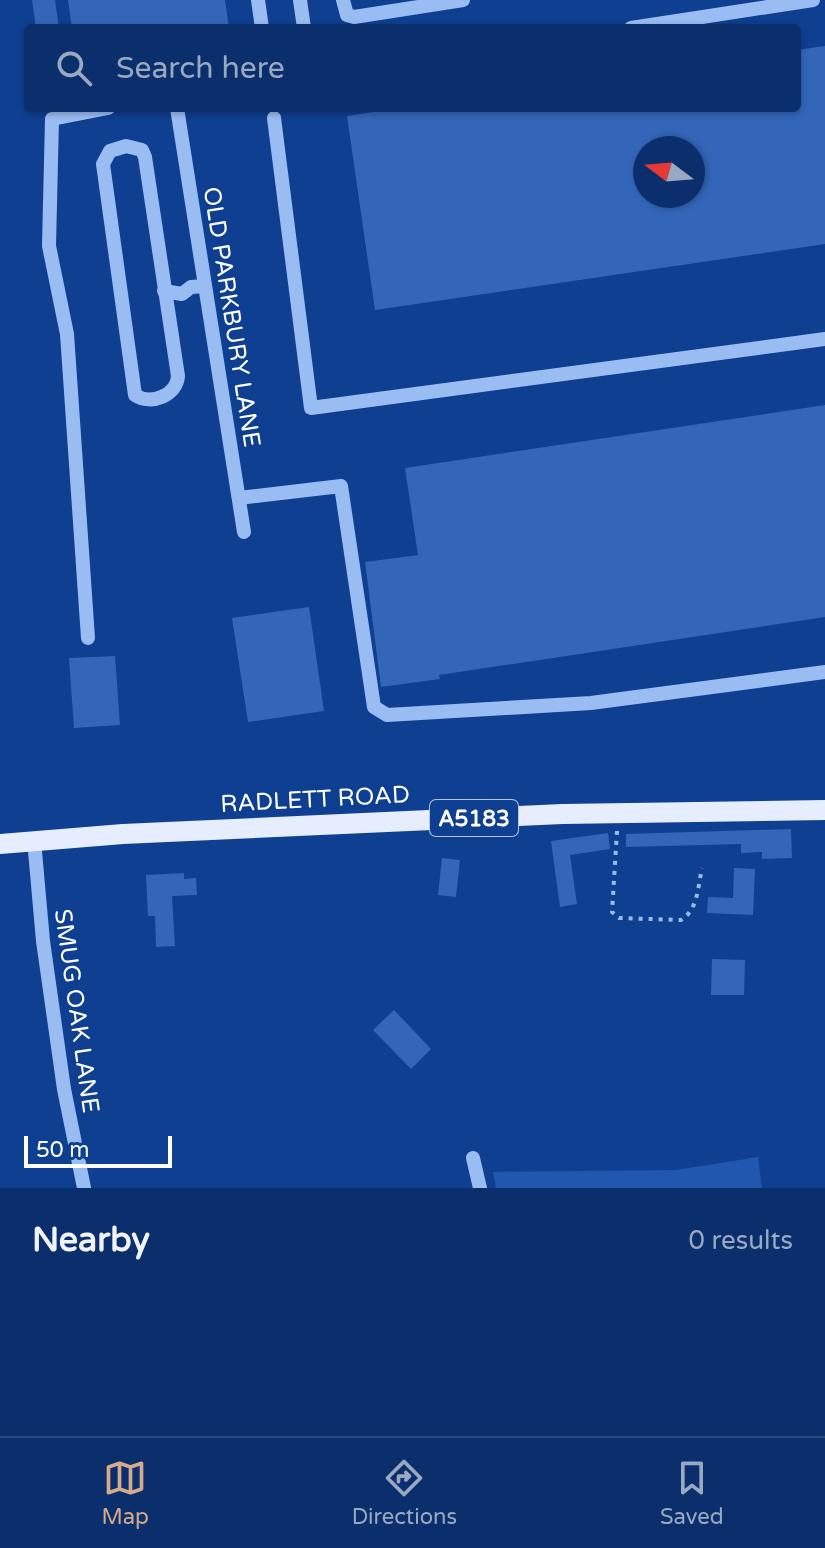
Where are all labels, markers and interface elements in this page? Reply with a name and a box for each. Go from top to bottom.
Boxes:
search box [24,24,801,112]
icon: search [52,46,96,90]
text: Search here [116,50,285,87]
north arrow [633,136,705,208]
street label: OLD PARKBURY LANE [197,185,266,449]
street label: RADLETT ROAD [220,780,411,819]
road number: A5183 [430,800,518,836]
street label: SMUG OAK LANE [48,907,105,1115]
scale bar [24,1132,172,1168]
text: 50 m [36,1137,90,1163]
text: Nearby [32,1220,150,1261]
text: 0 results [688,1225,793,1256]
tab: Map [101,1456,149,1530]
tab: Directions [352,1456,457,1530]
tab: Saved [660,1456,724,1530]

